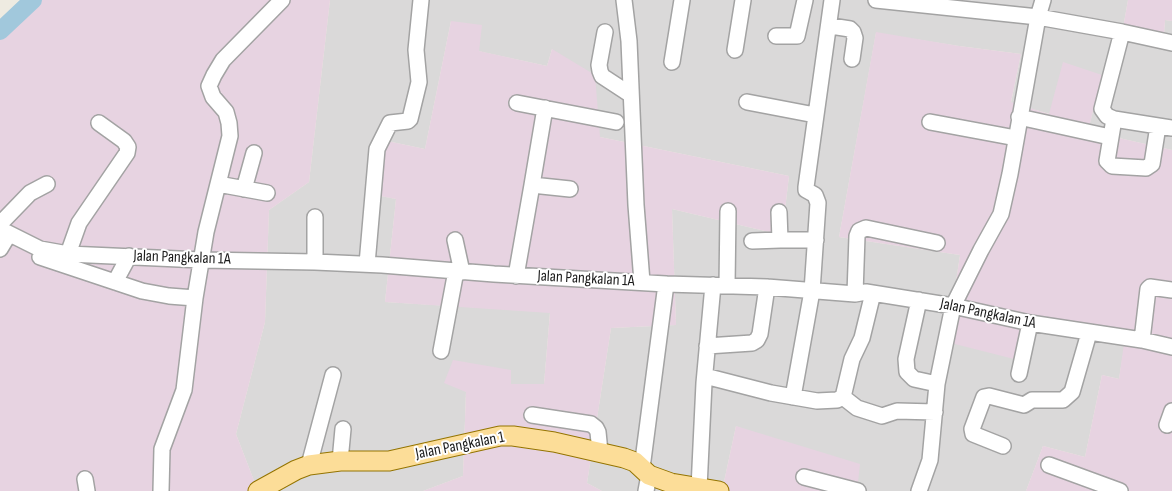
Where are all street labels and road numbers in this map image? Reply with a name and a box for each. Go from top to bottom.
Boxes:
street label: Jalan Pangkalan 1A [133,247,231,269]
street label: Jalan Pangkalan 1A [537,267,635,291]
street label: Jalan Pangkalan 1A [938,294,1038,334]
street label: Jalan Pangkalan 1 [414,428,506,464]

